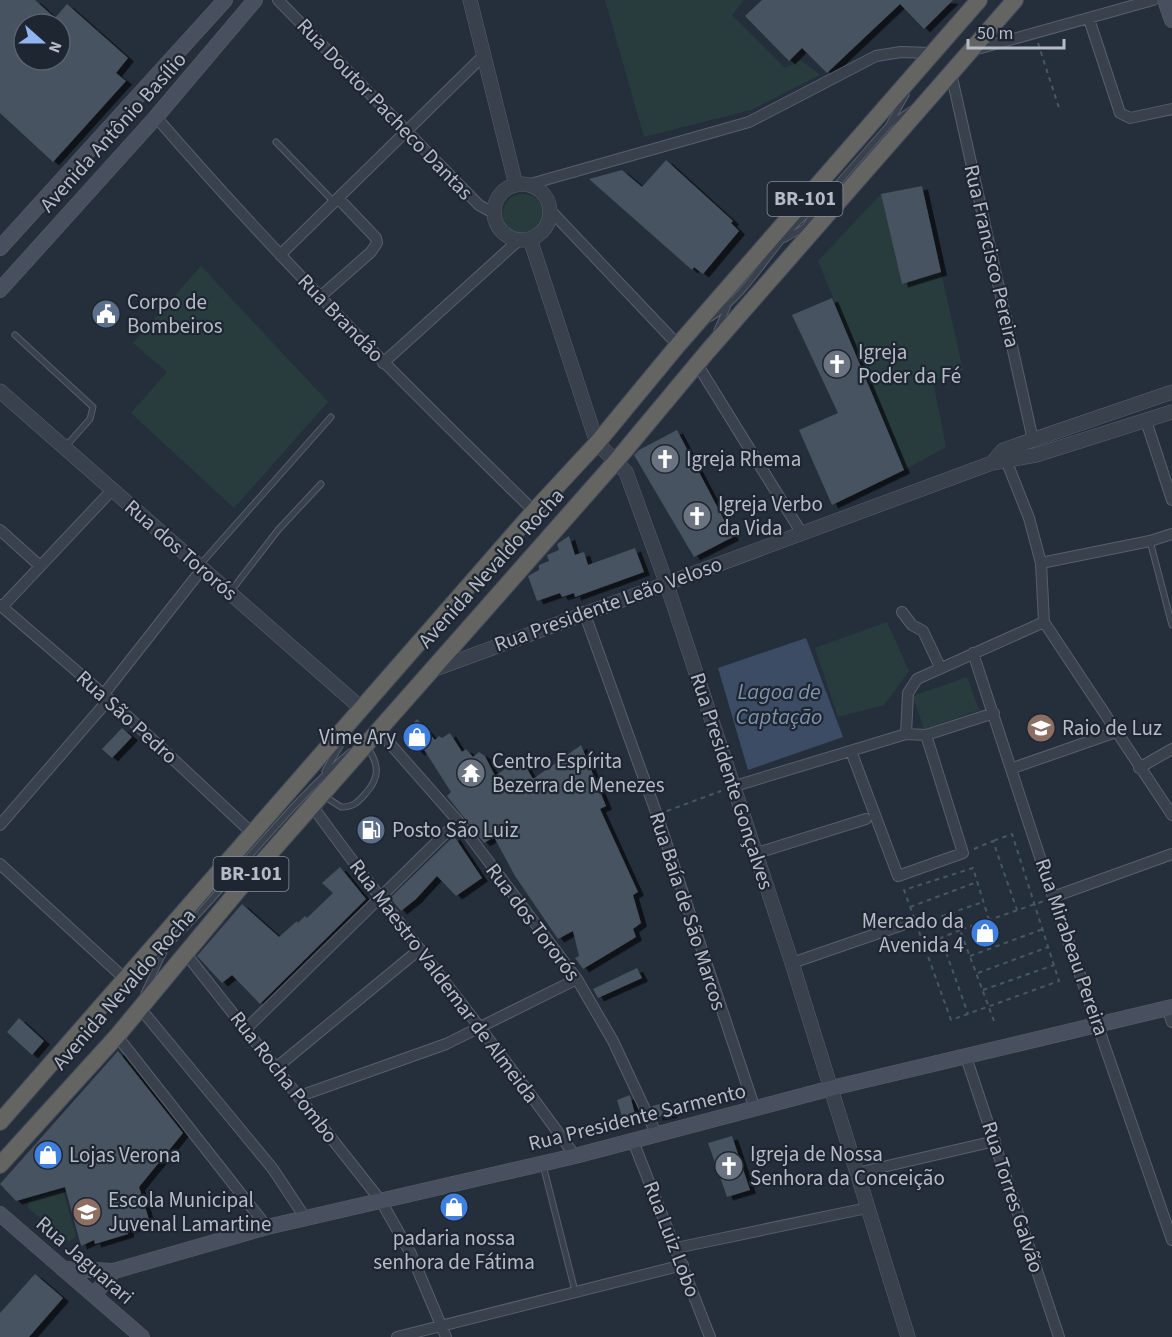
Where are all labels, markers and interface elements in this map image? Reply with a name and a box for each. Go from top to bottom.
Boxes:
street label: Rua Doutor Pacheco Dantas [290,11,480,207]
north arrow [12,12,72,72]
scale bar [968,12,1064,50]
text: 50 m [977,21,1013,46]
text: N [43,38,67,56]
street label: Avenida Antônio Basílio [33,45,193,219]
street label: Rua Francisco Pereira [956,161,1028,351]
road number: BR-101 [768,182,842,216]
street label: Rua Brandâo [291,267,391,369]
place label: Corpo de Bombeiros [127,287,223,341]
public building icon: Corpo de Bombeiros [90,298,122,330]
place label: Igreja Poder da Fé [858,337,961,391]
church icon: Igreja Poder da Fé [821,348,853,380]
church icon: Igreja Rhema [649,443,681,475]
place label: Igreja Rhema [686,444,801,474]
street label: Avenida Nevaldo Rocha [411,481,571,655]
place label: Igreja Verbo da Vida [718,489,823,543]
street label: Rua dos Tororós [118,492,244,608]
church icon: Igreja Verbo da Vida [681,500,713,532]
street label: Rua Presidente Leão Veloso [490,549,726,659]
street label: Rua São Pedro [70,663,184,771]
street label: Rua Presidente Gonçalves [683,669,781,894]
water label: Lagoa de Captação [736,676,822,733]
school or university icon: Raio de Luz [1025,712,1057,744]
place label: Raio de Luz [1062,713,1162,743]
shop icon: Vime Ary [401,721,433,753]
place label: Vime Ary [319,722,396,752]
place label: Centro Espírita Bezerra de Menezes [492,746,665,800]
temple icon: Centro Espírita Bezerra de Menezes [455,757,487,789]
street label: Rua Baía de São Marcos [642,808,734,1014]
fuel station icon: Posto São Luiz [355,814,387,846]
place label: Posto São Luiz [392,815,518,845]
street label: Rua Maestro Valdemar de Almeida [342,853,546,1109]
street label: Rua Mirabeau Pereira [1028,854,1116,1040]
road number: BR-101 [214,857,288,891]
street label: Rua dos Tororós [479,857,588,988]
street label: Avenida Nevaldo Rocha [45,901,203,1077]
place label: Mercado da Avenida 4 [862,906,964,960]
shop icon: Mercado da Avenida 4 [969,917,1001,949]
street label: Rua Rocha Pombo [223,1005,345,1149]
street label: Rua Presidente Sarmento [525,1075,749,1159]
street label: Rua Torres Galvão [974,1117,1052,1277]
shop icon: Lojas Verona [32,1139,64,1171]
place label: Igreja de Nossa Senhora da Conceição [750,1139,945,1193]
place label: Lojas Verona [69,1140,181,1170]
church icon: Igreja de Nossa Senhora da Conceição [713,1150,745,1182]
street label: Rua Luiz Lobo [636,1177,708,1301]
place label: Escola Municipal Juvenal Lamartine [108,1185,272,1239]
shop icon: padaria nossa senhora de Fátima [438,1191,470,1223]
school or university icon: Escola Municipal Juvenal Lamartine [71,1196,103,1228]
street label: Rua Jaguarari [29,1209,141,1311]
place label: padaria nossa senhora de Fátima [373,1223,535,1277]

